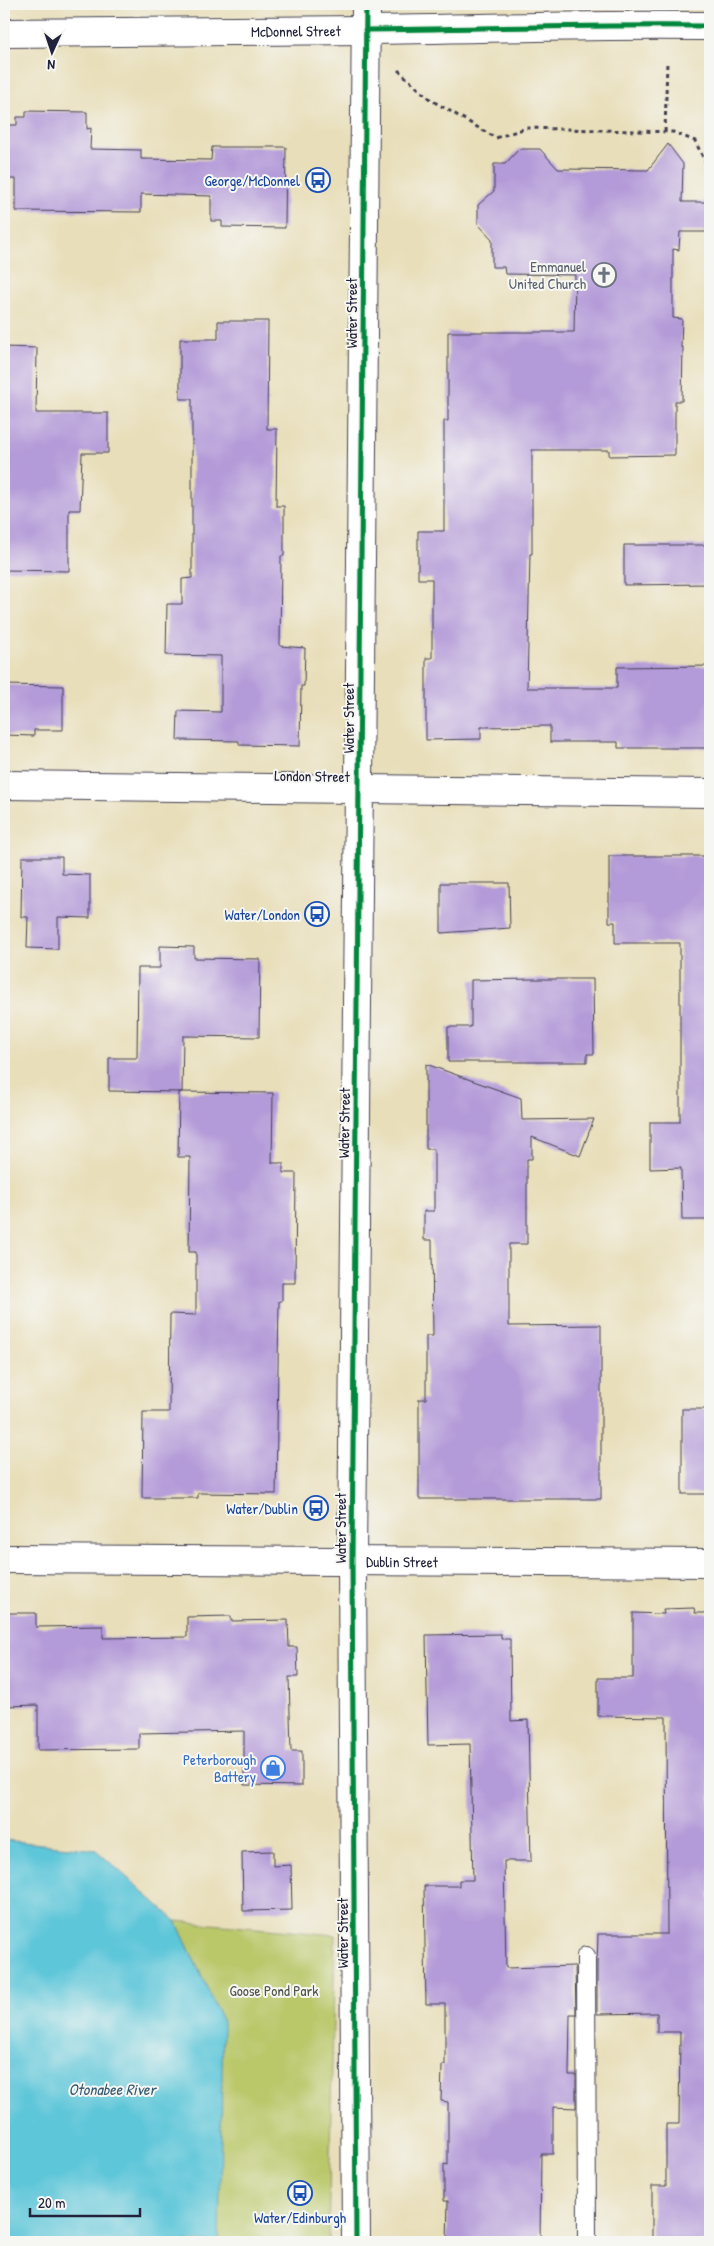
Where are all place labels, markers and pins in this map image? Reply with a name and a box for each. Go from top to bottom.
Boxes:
bus stop icon: George/McDonnel [305,167,331,193]
place label: George/McDonnel [205,170,300,191]
place label: Emmanuel United Church [509,256,586,294]
church icon: Emmanuel United Church [591,262,617,288]
bus stop icon: Water/London [304,901,330,927]
place label: Water/London [225,904,300,925]
bus stop icon: Water/Dublin [303,1495,329,1521]
place label: Water/Dublin [226,1498,298,1519]
place label: Peterborough Battery [183,1749,256,1787]
shop icon: Peterborough Battery [260,1755,286,1781]
bus stop icon: Water/Edinburgh [287,2180,313,2206]
place label: Water/Edinburgh [254,2207,346,2228]

